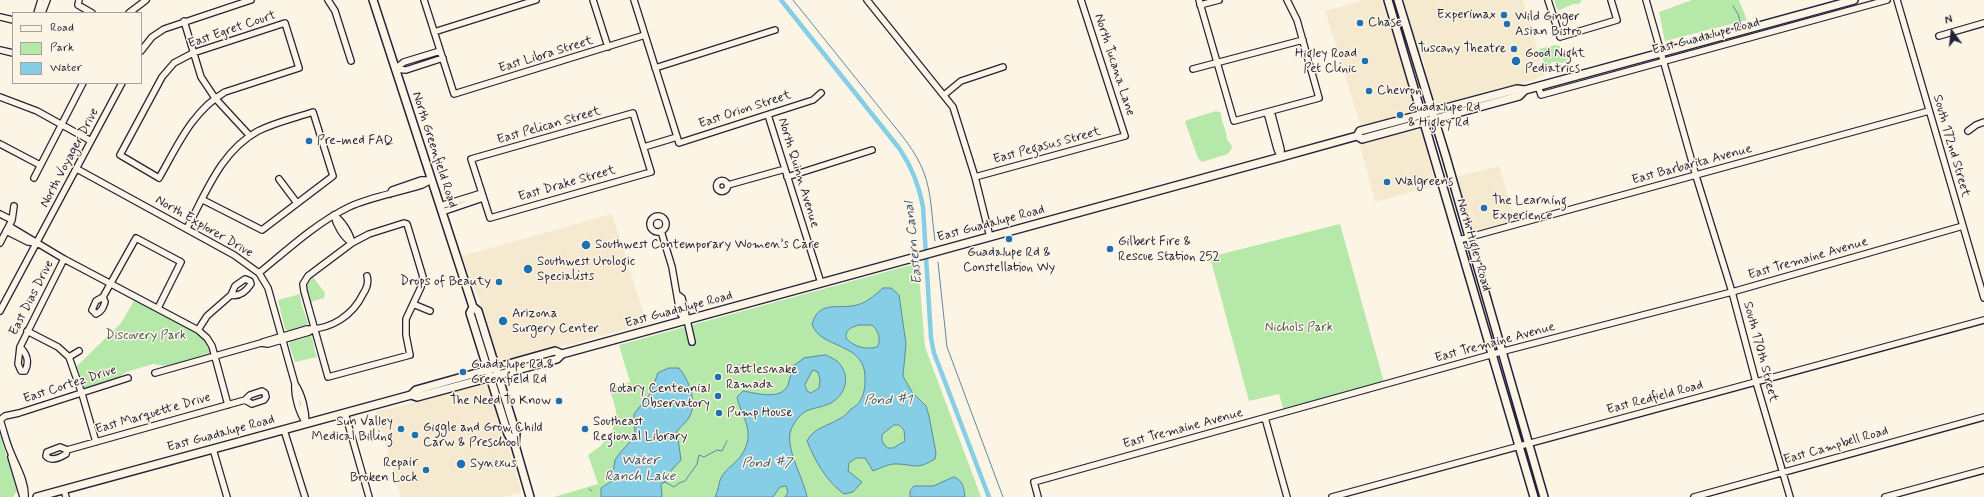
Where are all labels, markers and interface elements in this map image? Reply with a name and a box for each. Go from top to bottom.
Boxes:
place label: Experimax [1437,7,1496,23]
street label: East Egret Court [186,8,278,52]
place label: Wild Ginger Asian Bistro [1515,9,1582,40]
marker: Experimax [1499,10,1509,20]
legend [12,12,142,84]
street label: North Tucana Lane [1090,12,1138,118]
north arrow [1932,12,1972,52]
text: N [1944,13,1954,28]
place label: Chase [1368,15,1402,31]
street label: East Guadalupe Road [1651,15,1761,59]
marker: Chase [1355,18,1365,28]
marker: Wild Ginger Asian Bistro [1502,19,1512,29]
text: Road [50,20,74,36]
street label: East Libra Street [497,33,595,77]
text: Park [50,40,74,56]
place label: Tuscany Theatre [1418,41,1506,57]
marker: Tuscany Theatre [1509,44,1519,54]
place label: Higley Road Pet Clinic [1295,46,1357,77]
place label: Good Night Pediatrics [1525,46,1585,77]
marker: Good Night Pediatrics [1510,55,1522,67]
marker: Higley Road Pet Clinic [1360,56,1370,66]
text: Water [50,60,82,76]
place label: Chevron [1377,83,1422,99]
marker: Chevron [1364,86,1374,96]
street label: East Orion Street [697,88,793,132]
street label: North Greenfield Road [408,90,460,210]
street label: South 172nd Street [1929,93,1973,199]
place label: Guadalupe Rd & Higley Rd [1408,100,1480,131]
street label: East Pelican Street [495,104,603,148]
street label: North Voyager Drive [37,106,103,210]
marker: Guadalupe Rd & Higley Rd [1395,110,1405,120]
street label: North Quinn Avenue [774,116,822,230]
street label: East Pegasus Street [991,124,1103,168]
place label: Pre-med FAQ [317,133,394,149]
marker: Pre-med FAQ [304,136,314,146]
street label: East Barbarita Avenue [1630,141,1754,189]
street label: East Drake Street [517,163,617,205]
place label: Walgreens [1395,174,1453,190]
marker: Walgreens [1382,177,1392,187]
street label: North Explorer Drive [152,193,256,261]
place label: The Learning Experience [1492,193,1567,224]
street label: North Higley Road [1452,197,1494,293]
water label: Eastern Canal [901,201,927,285]
street label: East Guadalupe Road [936,202,1046,246]
marker: The Learning Experience [1479,203,1489,213]
marker: Guadalupe Rd & Constellation Wy [1004,234,1014,244]
place label: Gilbert Fire & Rescue Station 252 [1118,234,1220,265]
street label: East Tremaine Avenue [1746,234,1870,284]
place label: Southwest Contemporary Women’s Care [595,237,819,253]
marker: Southwest Contemporary Women’s Care [580,239,592,251]
marker: Gilbert Fire & Rescue Station 252 [1105,244,1115,254]
place label: Guadalupe Rd & Constellation Wy [963,245,1055,276]
place label: Southwest Urologic Specialists [537,254,635,285]
street label: East Dias Drive [6,258,58,338]
marker: Southwest Urologic Specialists [522,263,534,275]
place label: Drops of Beauty [400,274,491,290]
marker: Drops of Beauty [494,277,504,287]
street label: East Guadalupe Road [624,288,734,332]
street label: South 170th Street [1739,300,1781,404]
place label: Arizona Surgery Center [512,306,599,337]
marker: Arizona Surgery Center [497,315,509,327]
street label: East Tremaine Avenue [1433,319,1557,367]
park label: Nichols Park [1265,320,1333,336]
park label: Discovery Park [106,328,186,344]
place label: Guadalupe Rd & Greenfield Rd [471,357,554,388]
place label: Rattlesnake Ramada [726,362,798,393]
street label: East Cortez Drive [21,363,119,407]
marker: Guadalupe Rd & Greenfield Rd [458,367,468,377]
marker: Rattlesnake Ramada [713,372,723,382]
street label: East Redfield Road [1605,378,1705,418]
place label: Rotary Centennial Observatory [610,381,710,412]
street label: East Marquette Drive [94,390,212,438]
marker: Rotary Centennial Observatory [713,391,723,401]
place label: The Need To Know [450,393,551,409]
water label: Pond #1 [864,393,912,409]
marker: The Need To Know [554,396,564,406]
place label: Pump House [727,405,793,421]
street label: East Tremaine Avenue [1121,405,1245,453]
marker: Pump House [714,408,724,418]
street label: East Guadalupe Road [166,412,276,456]
place label: Sun Valley Medical Billing [311,414,393,445]
place label: Southeast Regional Library [593,414,687,445]
place label: Giggle and Grow Child Carw & Preschool [423,420,542,451]
marker: Sun Valley Medical Billing [396,424,406,434]
marker: Southeast Regional Library [580,424,590,434]
street label: East Campbell Road [1782,424,1890,468]
marker: Giggle and Grow Child Carw & Preschool [410,430,420,440]
water label: Water Ranch Lake [605,453,675,486]
place label: Repair Broken Lock [350,455,418,486]
place label: Synexus [470,456,516,472]
water label: Pond #7 [742,456,792,472]
marker: Synexus [455,458,467,470]
marker: Repair Broken Lock [421,465,431,475]

